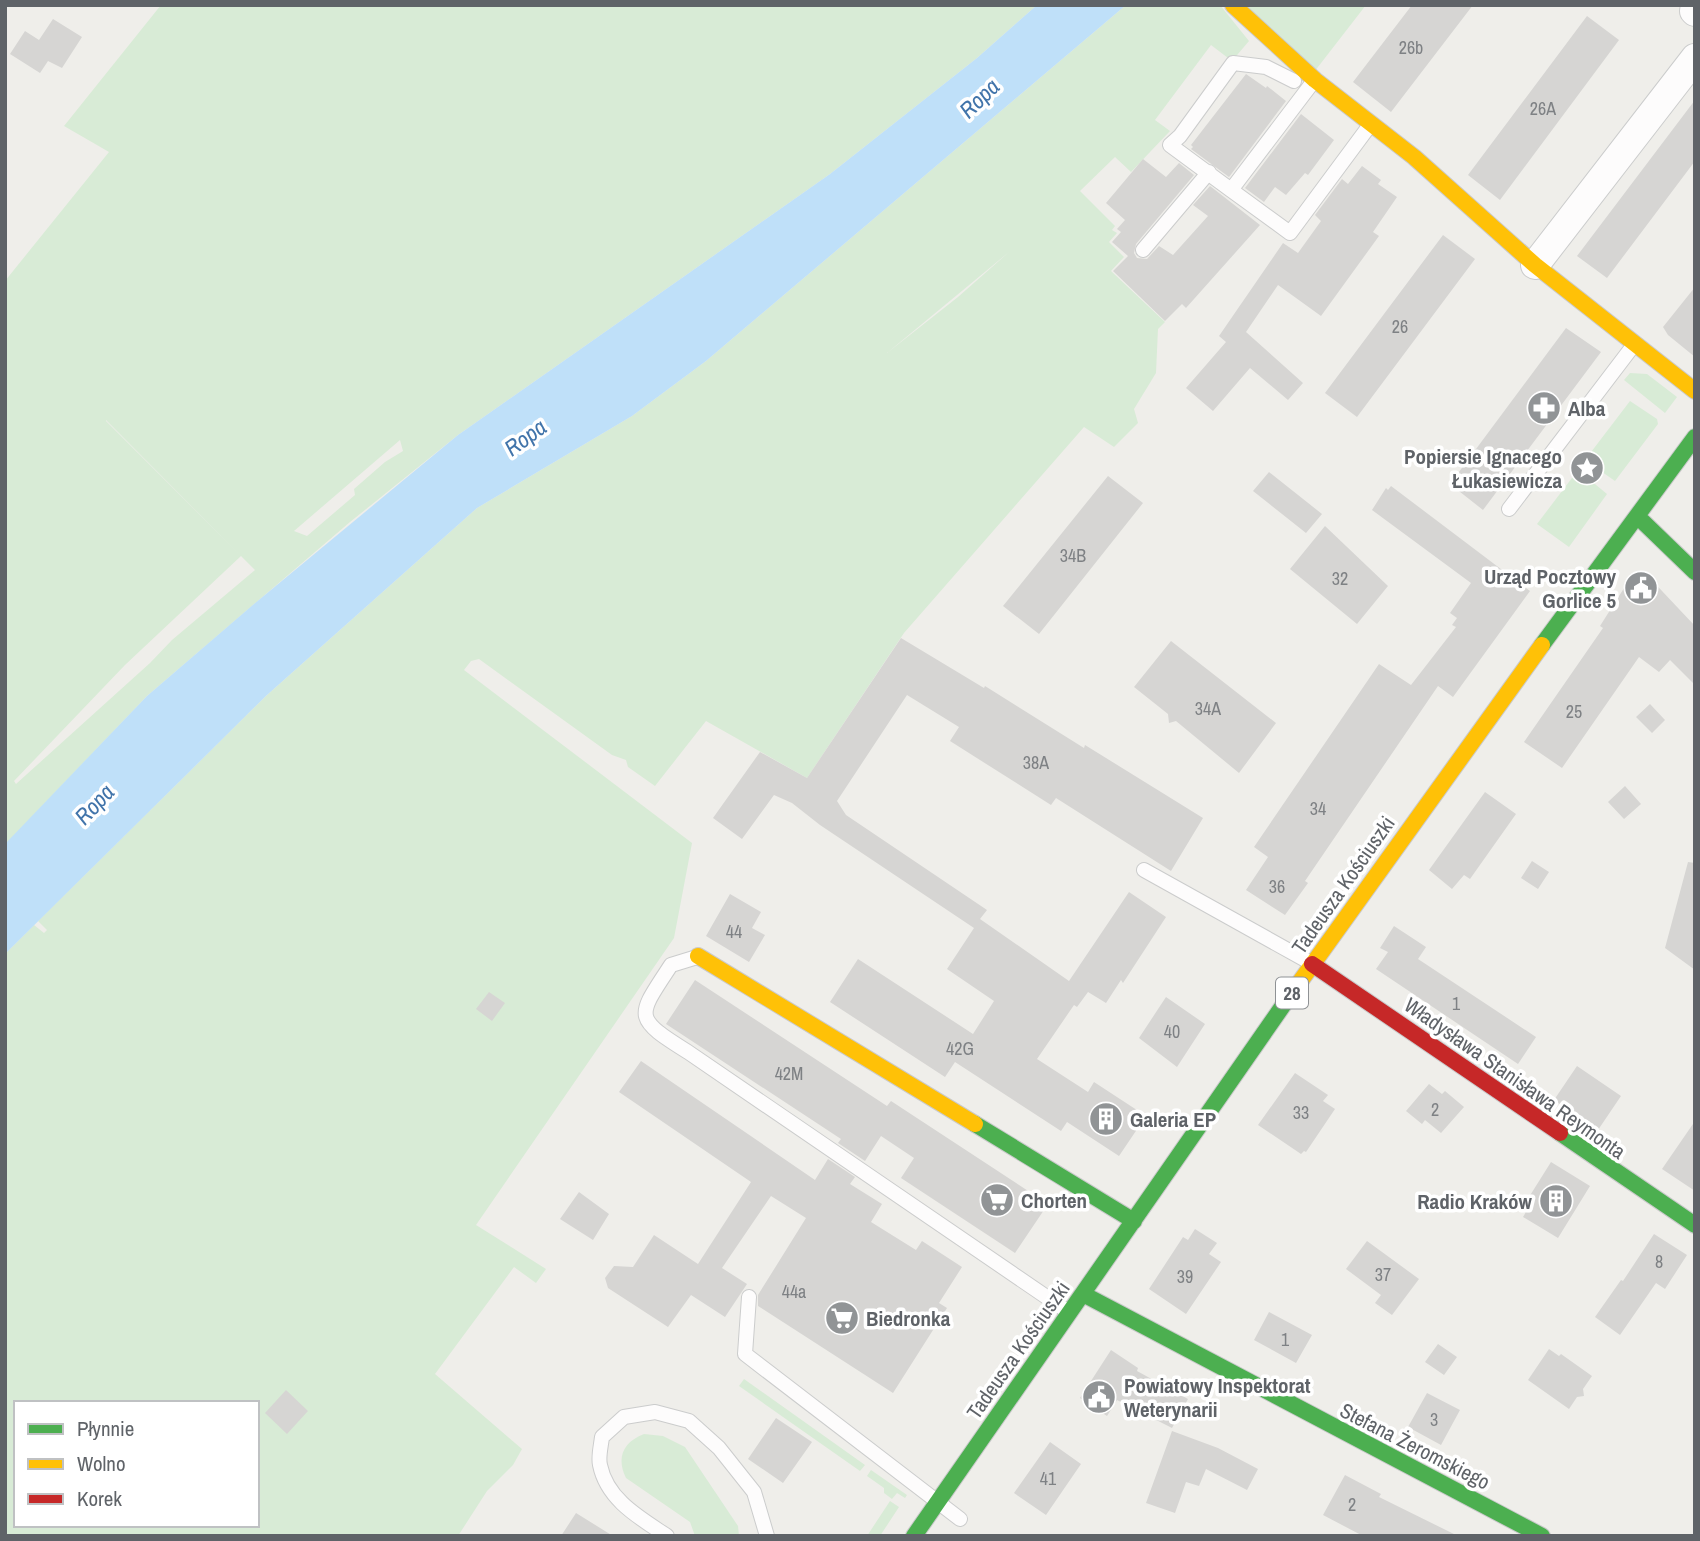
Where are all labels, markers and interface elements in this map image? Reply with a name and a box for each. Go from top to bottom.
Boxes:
house number: 26b [1399,35,1423,60]
water label: Ropa [952,71,1006,125]
house number: 26A [1530,96,1556,121]
house number: 26 [1392,314,1408,339]
pharmacy icon: Alba [1525,389,1563,427]
place label: Alba [1568,394,1606,423]
water label: Ropa [498,411,552,463]
place label: Popiersie Ignacego Łukasiewicza [1404,442,1562,495]
place icon: Popiersie Ignacego Łukasiewicza [1568,449,1606,487]
house number: 34B [1060,543,1086,568]
place label: Urząd Pocztowy Gorlice 5 [1484,562,1616,615]
house number: 32 [1332,566,1348,591]
public building icon: Urząd Pocztowy Gorlice 5 [1622,569,1660,607]
house number: 34A [1195,696,1221,721]
house number: 25 [1566,699,1582,724]
house number: 38A [1023,750,1049,775]
water label: Ropa [67,777,121,831]
house number: 34 [1310,796,1326,821]
street label: Tadeusza Kościuszki [1285,810,1401,960]
house number: 36 [1269,874,1285,899]
house number: 44 [726,919,742,944]
road number: 28 [1276,978,1308,1009]
street label: Władysława Stanisława Reymonta [1398,990,1632,1166]
house number: 1 [1452,991,1461,1016]
house number: 40 [1164,1019,1180,1044]
house number: 42G [946,1036,974,1061]
house number: 42M [775,1061,803,1086]
house number: 2 [1431,1097,1439,1122]
building icon: Galeria EP [1087,1100,1125,1138]
house number: 33 [1293,1100,1309,1125]
place label: Galeria EP [1130,1105,1216,1134]
supermarket icon: Chorten [978,1181,1016,1219]
building icon: Radio Kraków [1537,1182,1575,1220]
place label: Chorten [1021,1186,1087,1215]
place label: Radio Kraków [1417,1187,1533,1216]
house number: 8 [1655,1249,1663,1274]
house number: 37 [1375,1262,1391,1287]
house number: 39 [1177,1264,1193,1289]
street label: Tadeusza Kościuszki [960,1275,1076,1425]
house number: 44a [782,1279,806,1304]
supermarket icon: Biedronka [823,1299,861,1337]
place label: Biedronka [866,1304,951,1333]
house number: 1 [1281,1327,1290,1352]
place label: Powiatowy Inspektorat Weterynarii [1124,1371,1311,1424]
public building icon: Powiatowy Inspektorat Weterynarii [1080,1378,1118,1416]
street label: Stefana Żeromskiego [1335,1396,1495,1496]
legend [14,1401,259,1527]
house number: 3 [1430,1407,1438,1432]
text: Płynnie [77,1414,134,1443]
text: Wolno [77,1449,126,1478]
house number: 41 [1040,1466,1057,1491]
text: Korek [77,1484,122,1513]
house number: 2 [1348,1492,1356,1517]

